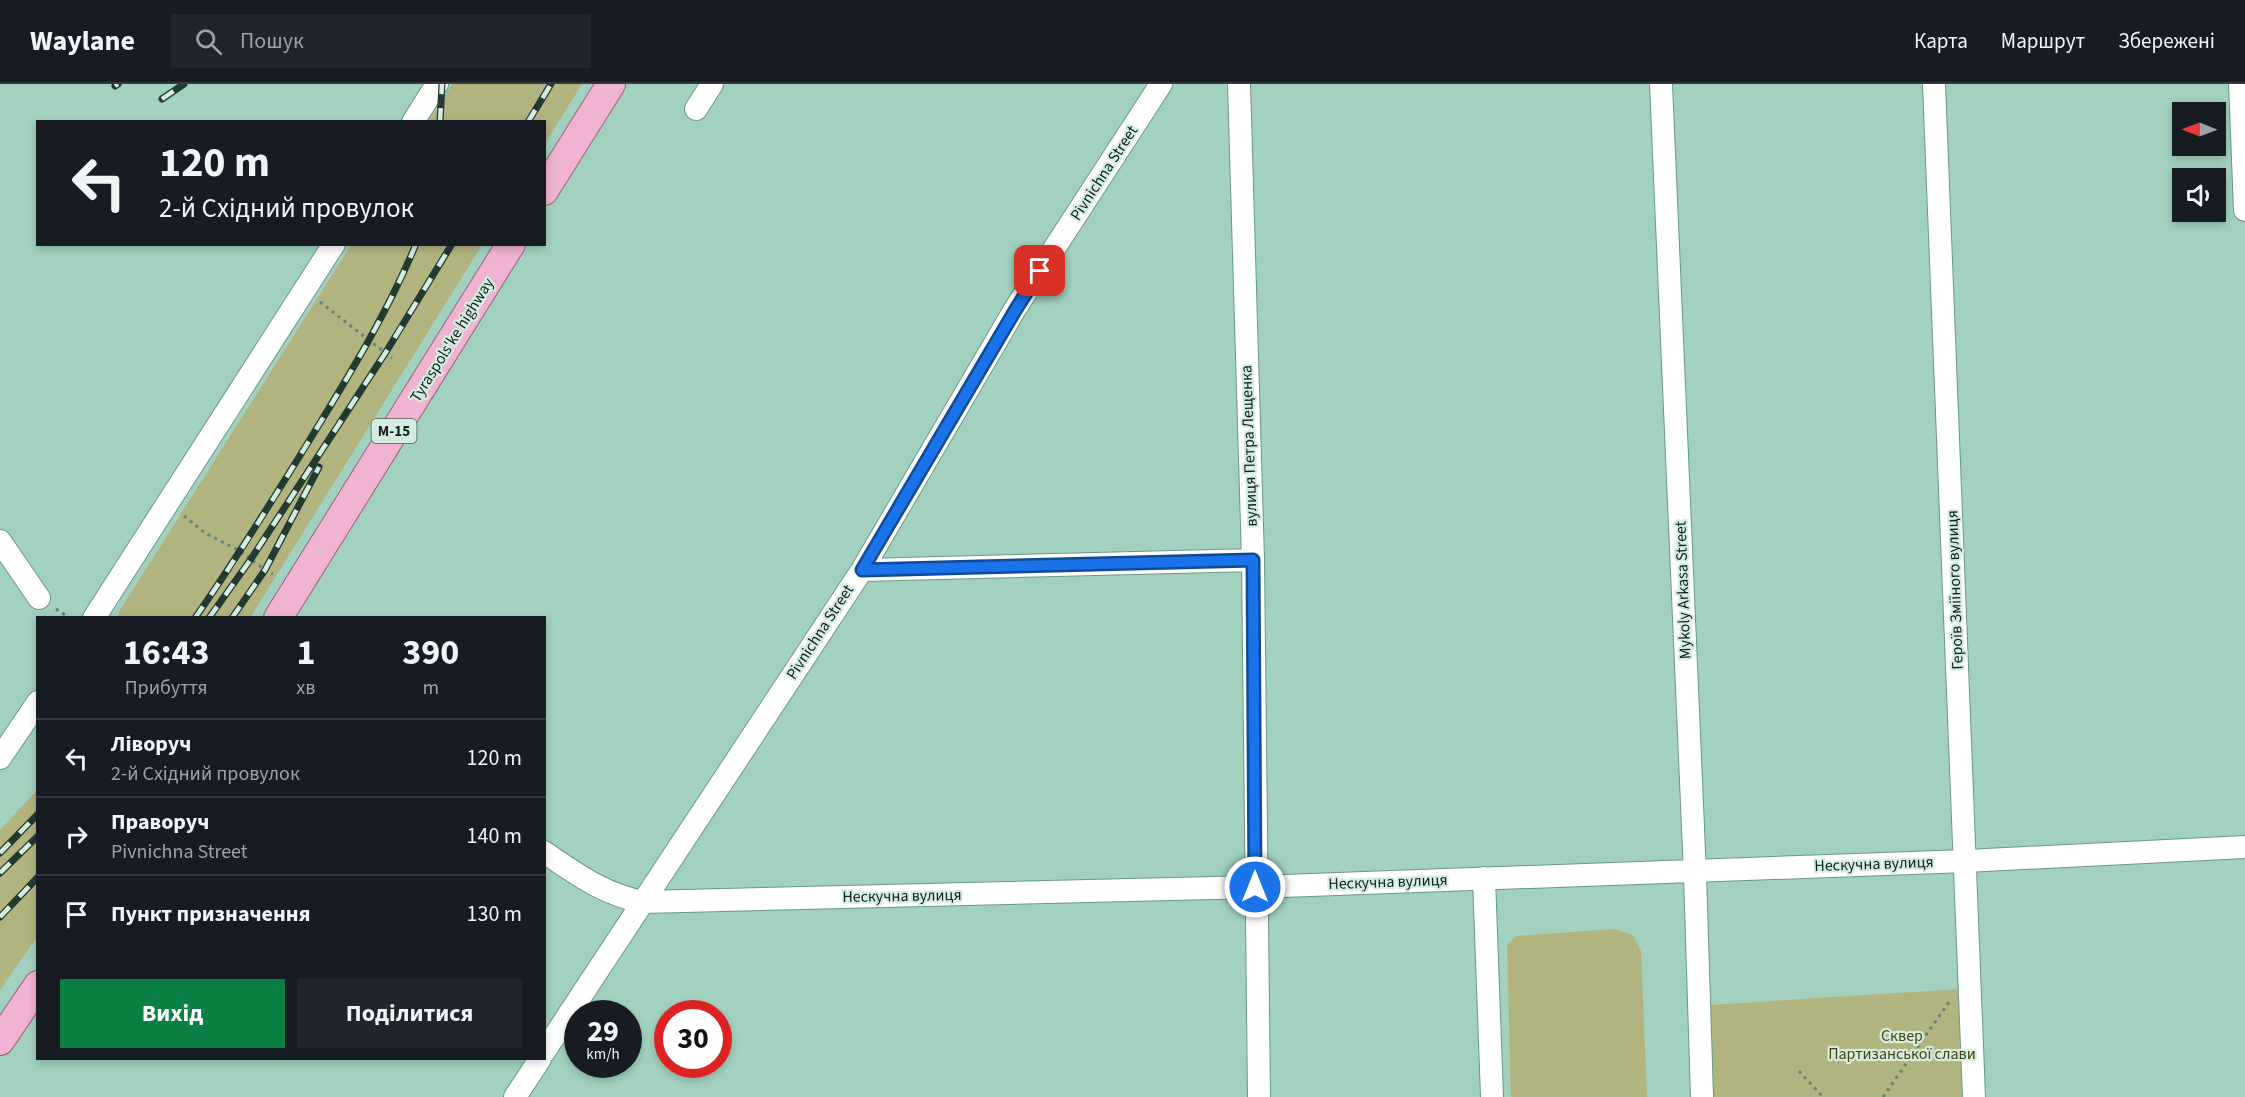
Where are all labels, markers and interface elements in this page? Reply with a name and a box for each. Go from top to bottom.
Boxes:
search box [171,14,591,68]
text: Waylane [30,21,135,61]
icon: search [192,25,225,58]
text: Пошук [240,25,304,57]
text: Карта [1914,26,1968,56]
text: Маршрут [2001,26,2085,56]
text: Збережені [2118,26,2215,56]
north arrow [2172,102,2226,156]
map controls [2172,102,2226,222]
street label: Pivnichna Street [1065,121,1143,225]
text: 120 m [159,133,270,193]
icon: left [60,144,138,222]
button: sound [2172,168,2226,222]
text: 2-й Східний провулок [159,189,414,228]
pin [1014,245,1065,296]
icon: arrive [1023,254,1056,287]
street label: Tyraspols'ke highway [405,273,499,406]
street label: вулиця Петра Лещенка [1235,365,1263,527]
road number: М-15 [372,419,416,443]
street label: Героїв Зміїного вулиця [1941,510,1969,670]
street label: Mykoly Arkasa Street [1670,520,1696,659]
street label: Pivnichna Street [781,580,859,684]
text: 16:43 [123,627,210,678]
text: 1 [296,627,315,678]
text: 390 [402,627,459,678]
text: Прибуття [125,674,208,702]
text: хв [296,674,315,702]
text: m [422,674,439,702]
text: Ліворуч [111,728,191,760]
icon: left [60,742,93,775]
text: 120 m [467,742,522,774]
text: 2-й Східний провулок [111,760,300,788]
text: Праворуч [111,806,209,838]
icon: right [60,820,93,853]
text: 140 m [467,820,522,852]
text: Pivnichna Street [111,838,248,866]
street label: Нескучна вулиця [1814,851,1934,877]
position arrow [1223,855,1287,919]
street label: Нескучна вулиця [1328,869,1448,895]
street label: Нескучна вулиця [842,884,962,908]
icon: arrive [60,898,93,931]
text: Пункт призначення [111,898,311,930]
text: 130 m [467,898,522,930]
button: Вихід [60,979,285,1048]
button: Поділитися [297,979,522,1048]
speed limit sign: 30 [654,1000,732,1078]
text: 29 [587,1010,619,1053]
park label: Сквер Партизанської слави [1828,1025,1976,1065]
text: km/h [586,1044,620,1065]

